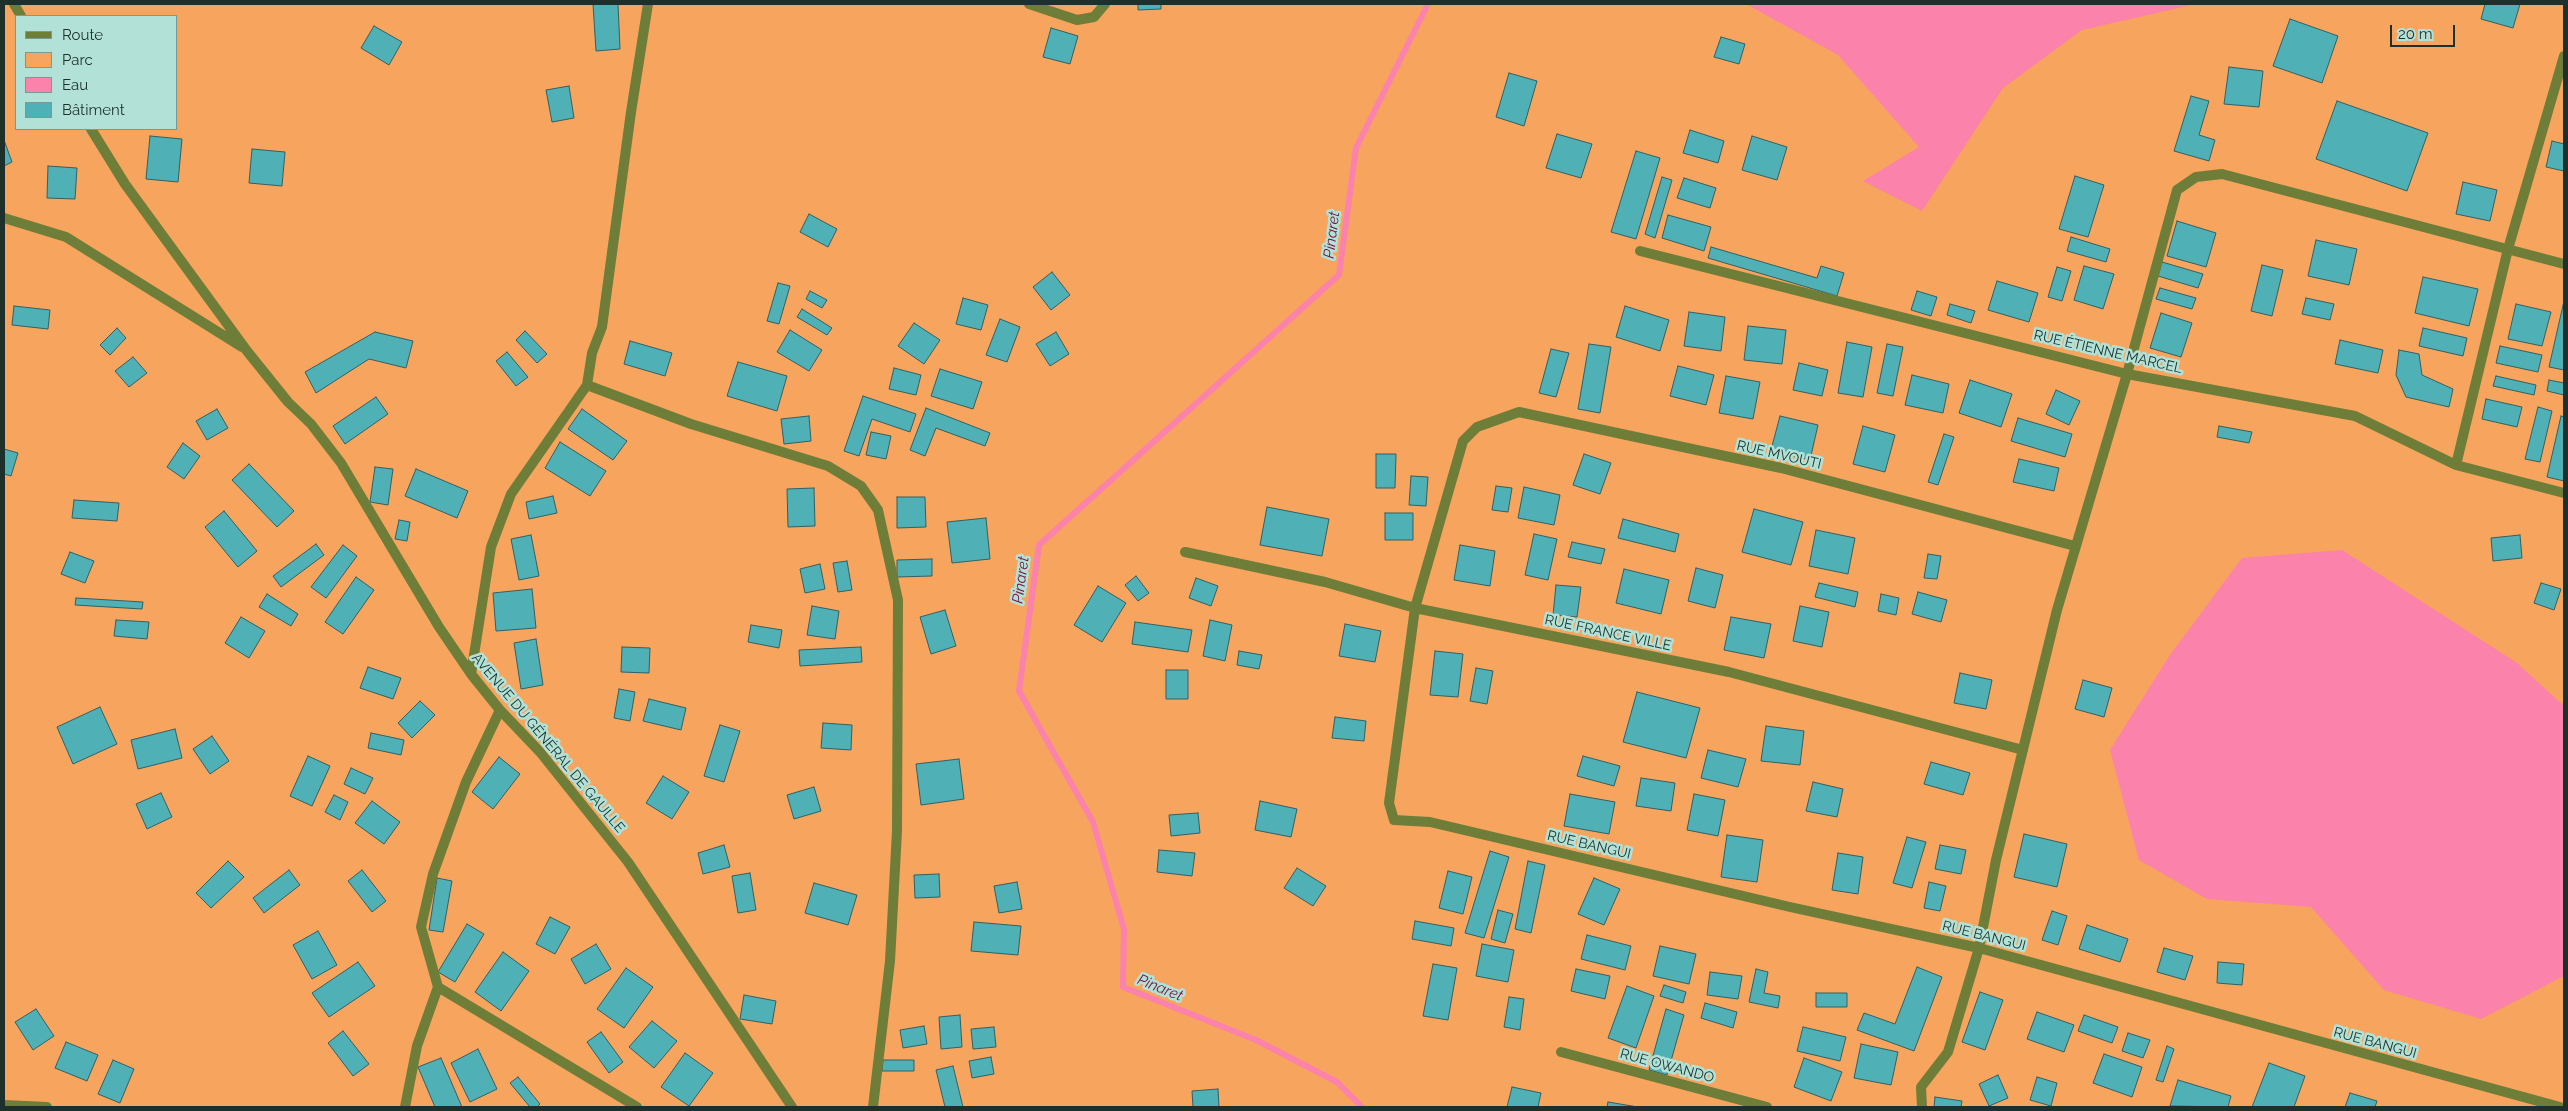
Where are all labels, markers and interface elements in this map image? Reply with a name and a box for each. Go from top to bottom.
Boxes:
legend [15,15,178,130]
scale bar [2393,15,2458,47]
text: 20 m [2398,25,2433,43]
text: Route [62,26,103,44]
text: Parc [62,51,93,69]
text: Eau [62,76,88,94]
text: Bâtiment [62,101,125,119]
water label: Pinaret [1320,210,1344,260]
street label: RUE ÉTIENNE MARCEL [2032,327,2184,377]
street label: RUE MVOUTI [1735,437,1823,473]
water label: Pinaret [1009,555,1033,605]
street label: RUE FRANCE VILLE [1543,611,1673,655]
street label: AVENUE DU GÉNÉRAL DE GAULLE [468,650,628,836]
street label: RUE BANGUI [1546,827,1632,863]
street label: RUE BANGUI [1941,918,2027,954]
water label: Pinaret [1135,971,1185,1005]
street label: RUE BANGUI [2332,1024,2418,1062]
street label: RUE OWANDO [1618,1045,1716,1087]

